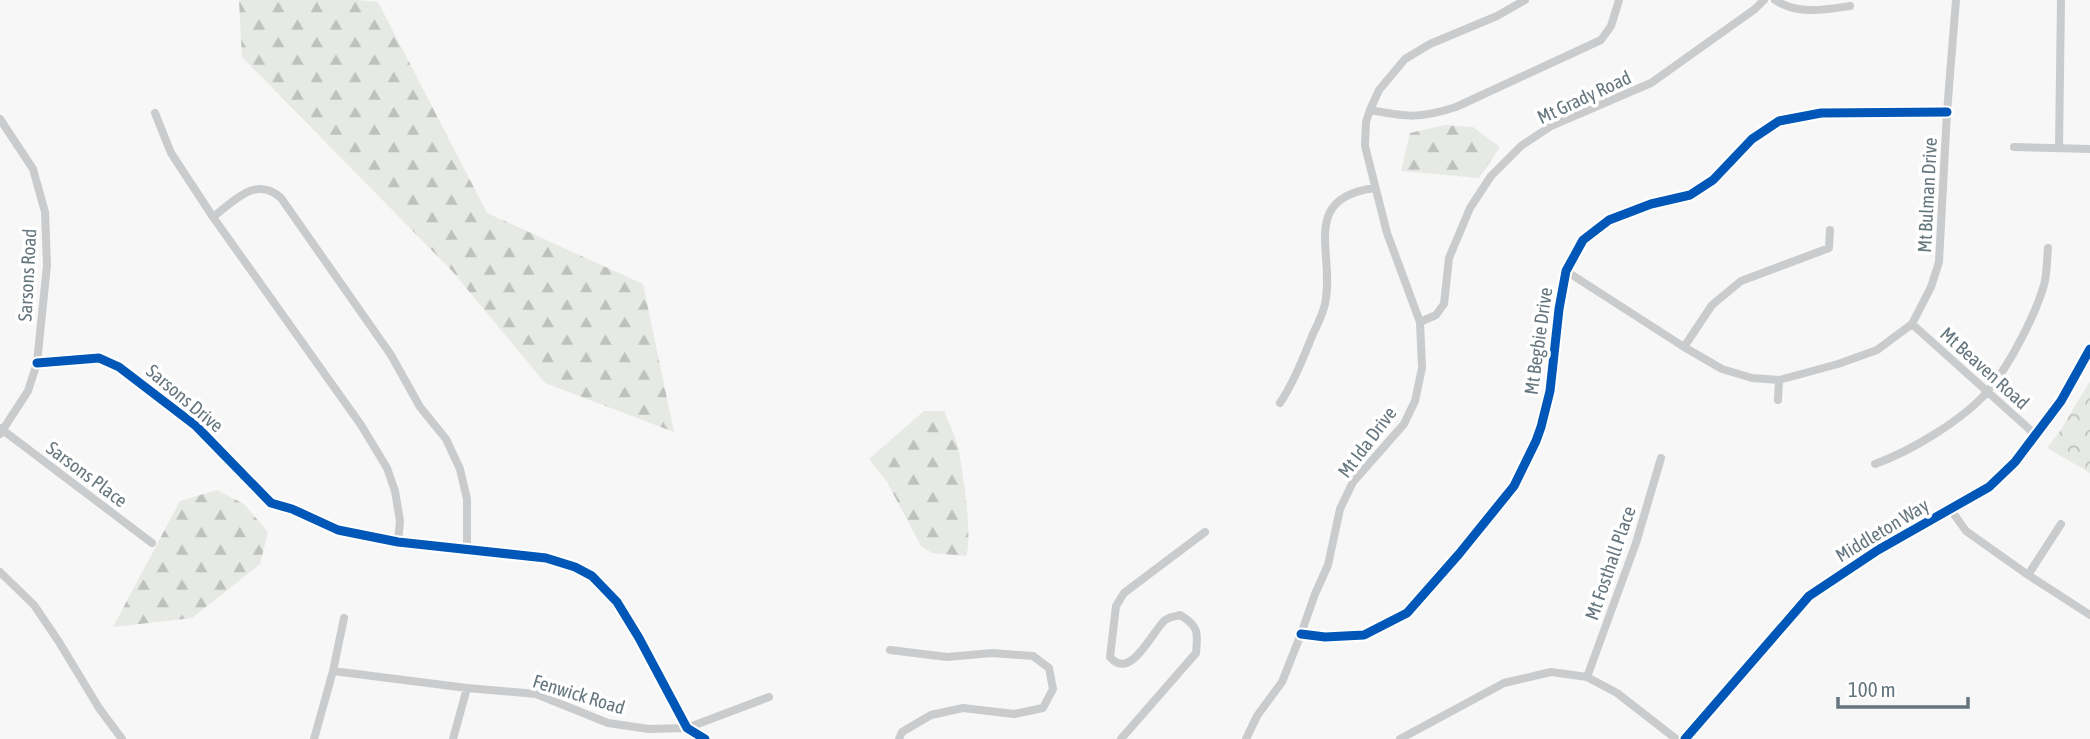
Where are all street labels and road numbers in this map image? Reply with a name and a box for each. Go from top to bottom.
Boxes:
street label: Mt Grady Road [1534,66,1634,128]
street label: Mt Bulman Drive [1913,137,1941,253]
street label: Sarsons Road [14,228,40,322]
street label: Mt Begbie Drive [1520,286,1556,396]
street label: Mt Beaven Road [1936,322,2034,414]
street label: Sarsons Drive [142,360,228,436]
street label: Mt Ida Drive [1333,402,1401,482]
street label: Sarsons Place [42,437,132,511]
street label: Middleton Way [1832,494,1933,566]
street label: Mt Fosthall Place [1580,503,1640,623]
street label: Fenwick Road [530,670,628,718]

